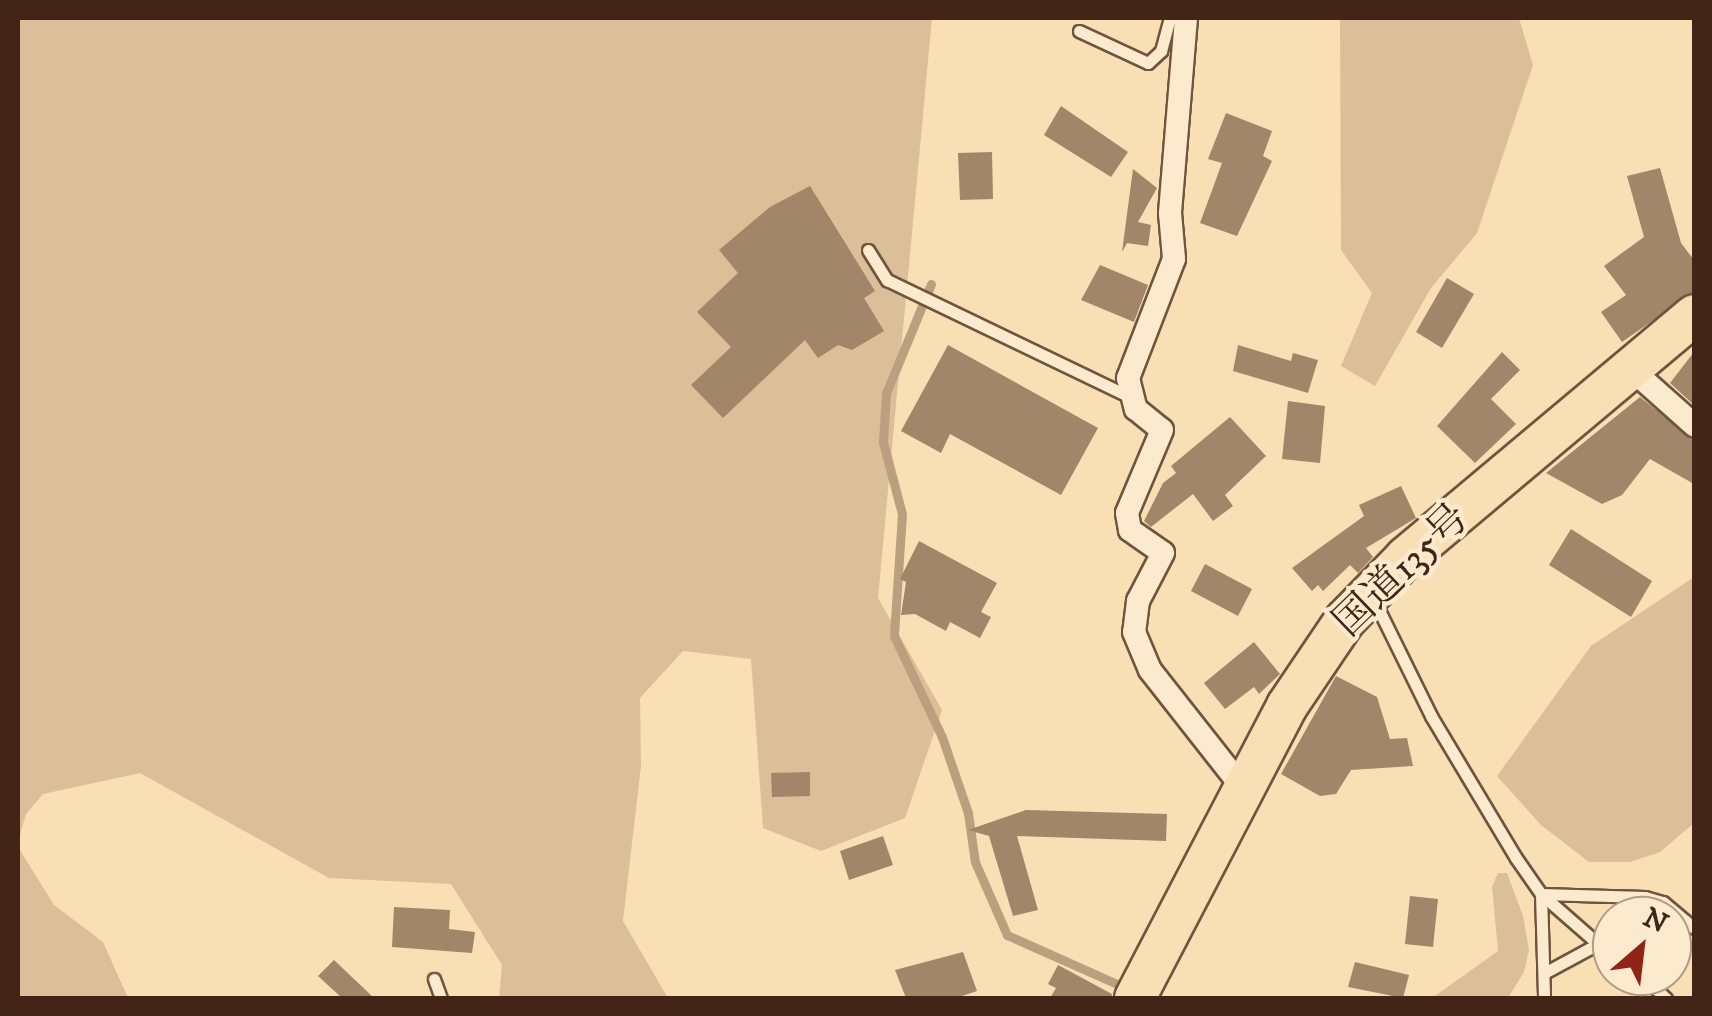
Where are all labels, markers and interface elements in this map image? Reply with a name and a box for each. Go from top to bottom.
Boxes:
street label: 国道135号 [1324,495,1480,647]
north arrow [1592,896,1692,996]
text: N [1637,900,1674,942]

